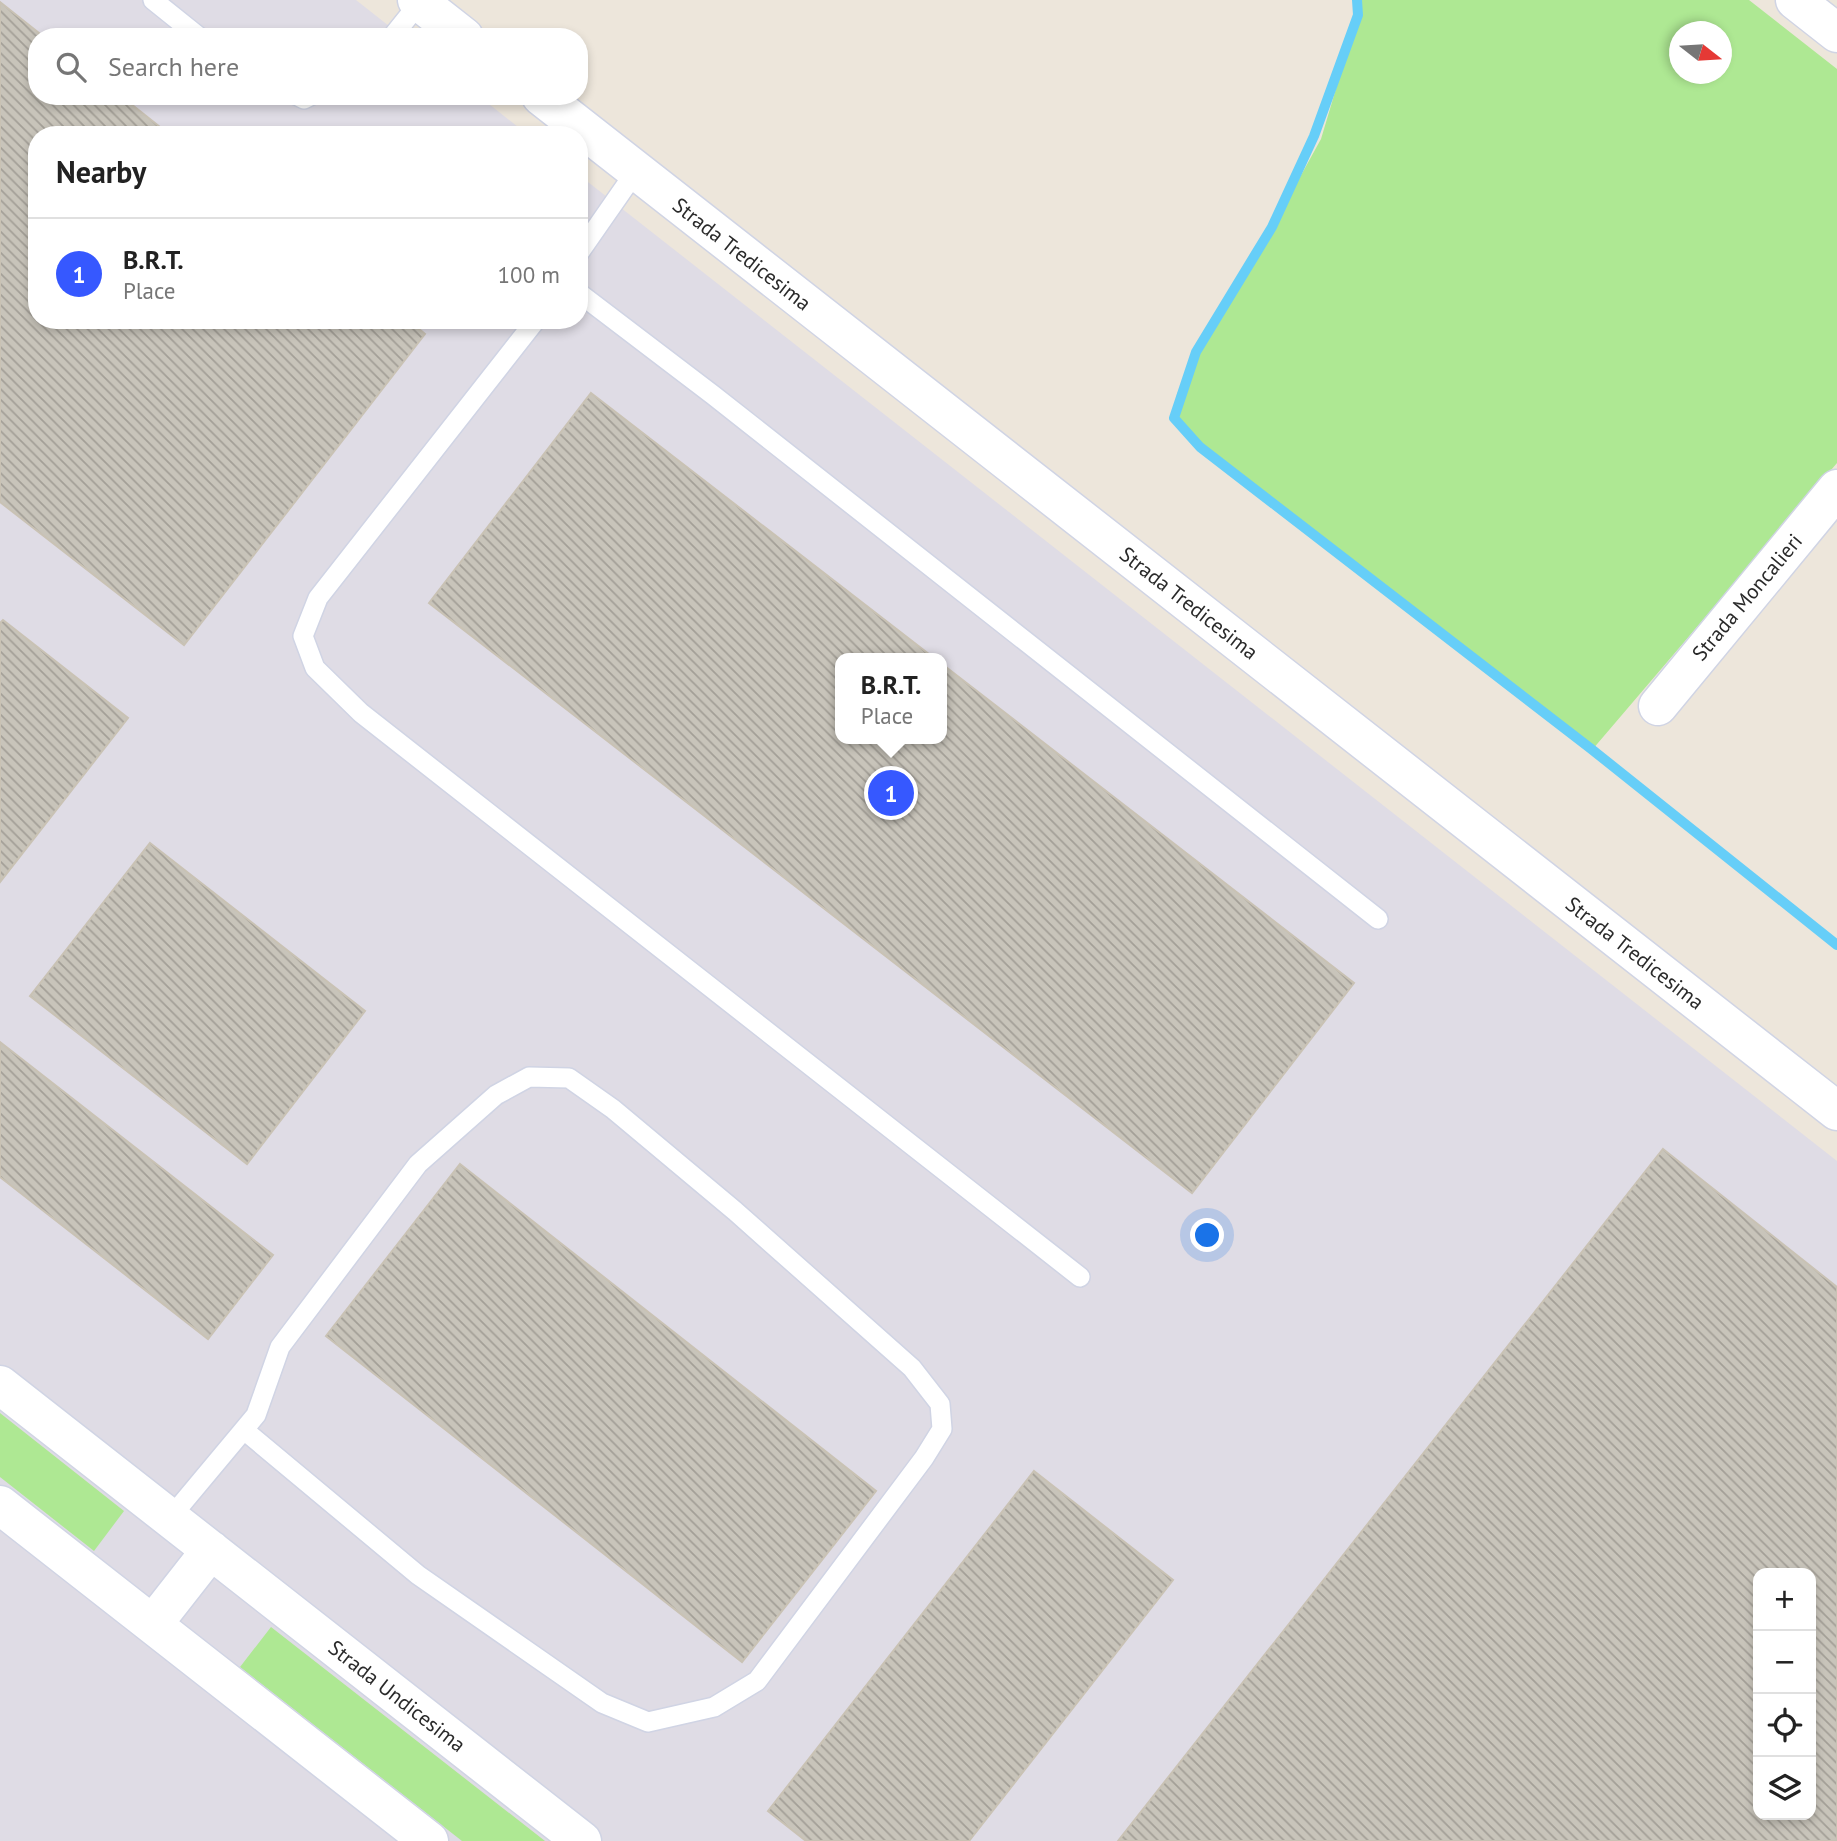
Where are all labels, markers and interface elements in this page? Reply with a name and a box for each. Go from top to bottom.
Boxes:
north arrow [1669,21,1732,84]
search box [28,28,588,105]
icon: search [52,48,90,86]
text: Search here [108,50,239,83]
text: Nearby [56,152,146,191]
street label: Strada Tredicesima [667,192,817,316]
text: B.R.T. [123,243,184,276]
text: 1 [72,260,86,289]
text: 100 m [498,260,560,289]
text: Place [123,276,176,305]
street label: Strada Moncalieri [1686,528,1808,666]
street label: Strada Tredicesima [1114,541,1264,665]
popup [835,653,947,744]
text: B.R.T. [861,668,921,701]
text: Place [861,701,913,730]
pin: 1 [868,767,914,819]
street label: Strada Tredicesima [1560,891,1710,1015]
your location [1190,1218,1224,1252]
map controls [1753,1568,1816,1820]
button: + [1753,1568,1816,1631]
button: − [1753,1631,1816,1694]
street label: Strada Undicesima [323,1634,471,1758]
button: locate [1753,1694,1816,1757]
button: layers [1753,1757,1816,1820]

